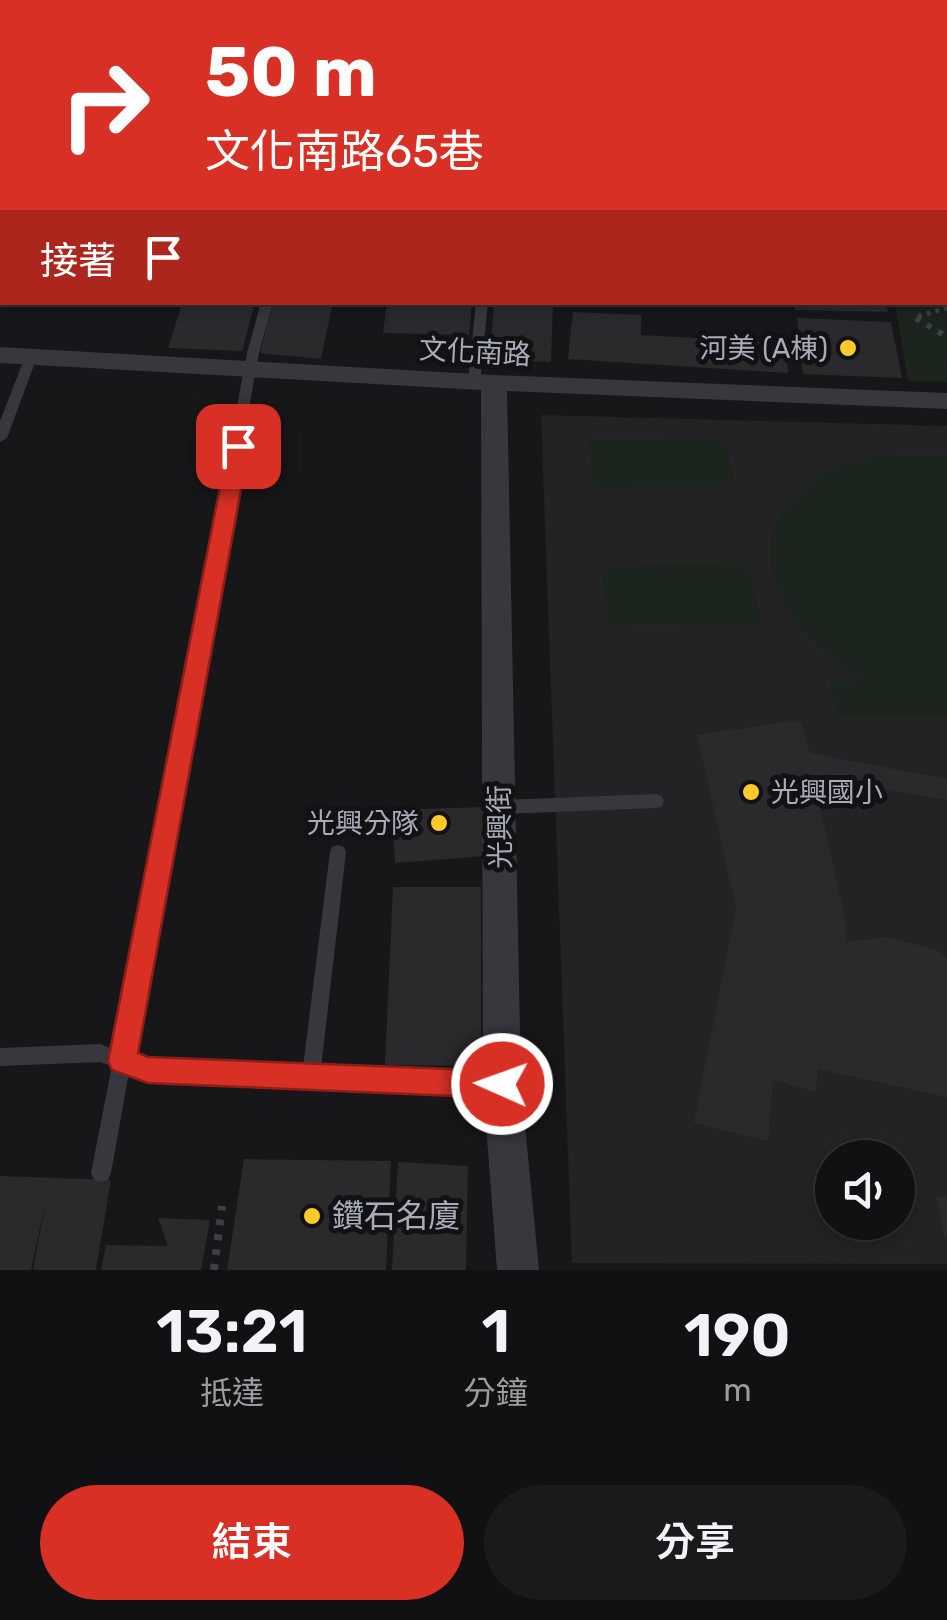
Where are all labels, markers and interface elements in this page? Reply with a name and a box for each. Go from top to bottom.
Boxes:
text: 50 m [205,31,377,114]
icon: right [40,40,170,170]
text: 文化南路65巷 [205,125,484,178]
icon: arrive [136,230,191,285]
text: 接著 [40,238,116,284]
place label: 河美 (A棟) [699,332,828,365]
street label: 文化南路 [418,333,532,371]
marker: 河美 (A棟) [837,337,859,359]
pin [196,404,281,489]
icon: arrive [211,419,266,474]
place label: 光興國小 [771,776,883,809]
marker: 光興國小 [740,781,762,803]
street label: 光興街 [483,785,517,869]
place label: 光興分隊 [307,807,419,840]
marker: 光興分隊 [428,812,450,834]
position arrow [450,1032,554,1136]
map controls [815,1140,915,1240]
button: sound [815,1140,915,1240]
place label: 鑽石名廈 [332,1197,460,1235]
marker: 鑽石名廈 [301,1205,323,1227]
text: 13:21 [156,1296,307,1367]
text: 1 [481,1296,510,1367]
text: 190 [684,1300,791,1371]
text: m [723,1371,752,1409]
text: 抵達 [200,1374,264,1412]
text: 分鐘 [464,1374,528,1412]
button: 結束 [40,1485,464,1600]
button: 分享 [484,1485,907,1600]

